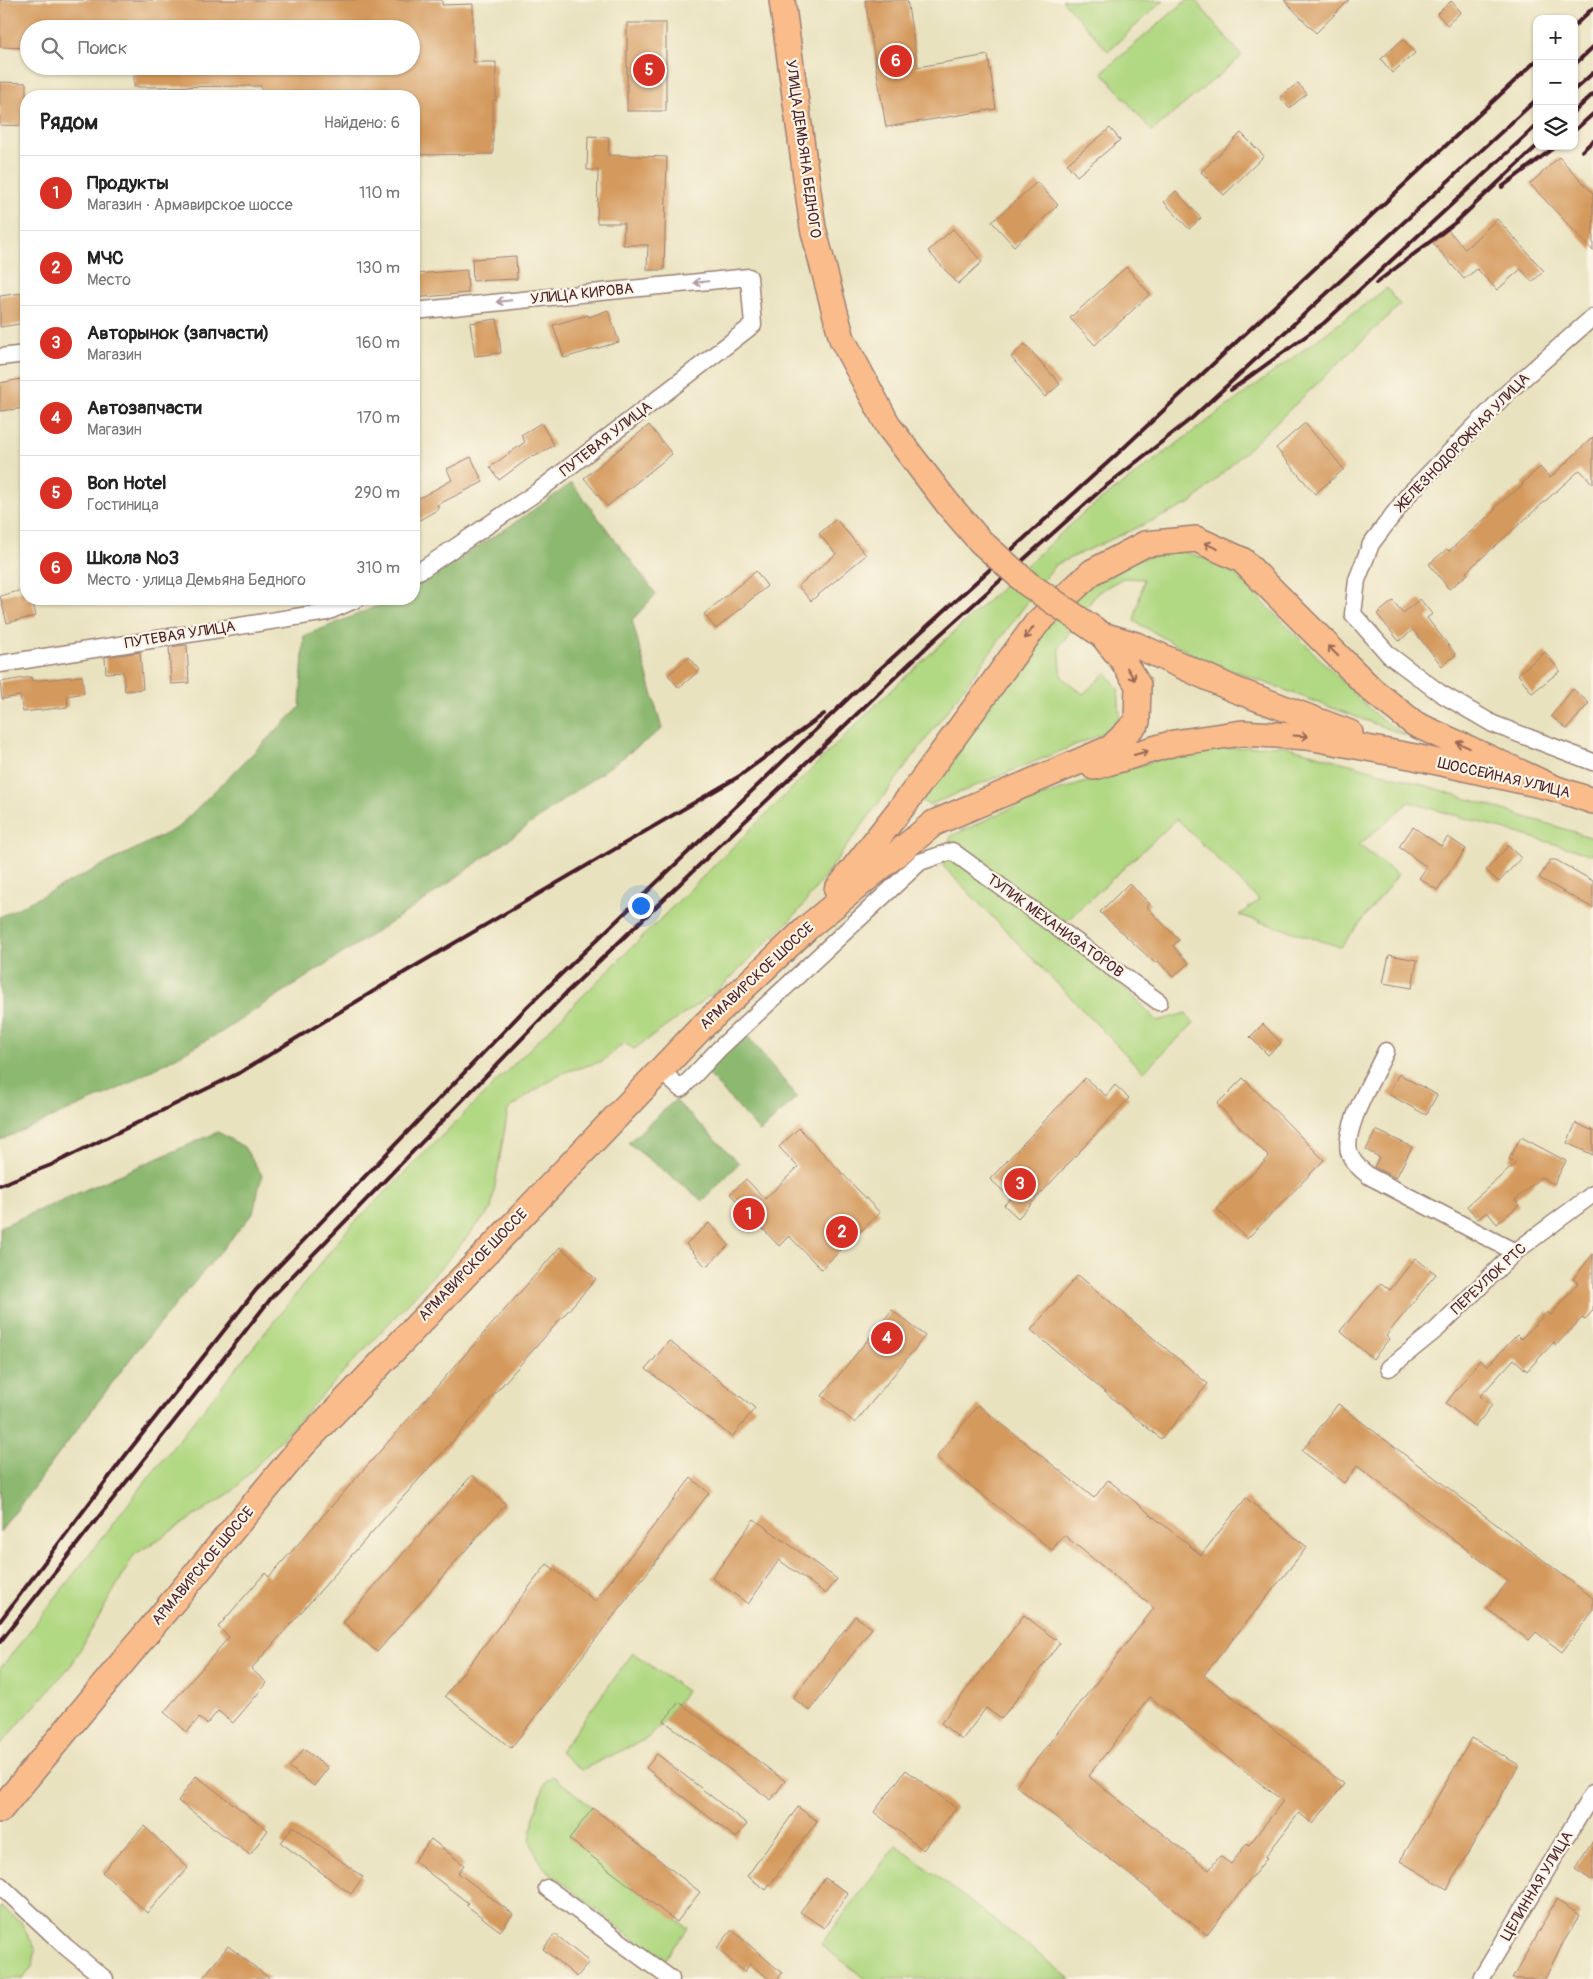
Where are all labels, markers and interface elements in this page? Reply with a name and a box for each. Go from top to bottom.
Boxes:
map controls [1533,15,1578,150]
button: + [1533,15,1578,60]
search box [20,20,420,75]
icon: search [38,34,66,62]
text: Поиск [78,36,128,60]
pin: 6 [880,42,912,80]
pin: 5 [633,51,665,89]
street label: УЛИЦА ДЕМЬЯНА БЕДНОГО [781,59,825,239]
button: − [1533,60,1578,105]
button: layers [1533,105,1578,150]
text: Рядом [40,109,98,136]
text: Найдено: 6 [324,113,400,133]
text: Продукты [87,171,169,195]
text: 1 [53,183,59,203]
text: 110 m [359,183,400,203]
text: Магазин · Армавирское шоссе [87,195,293,215]
text: МЧС [87,246,124,270]
text: 2 [52,258,60,278]
text: 130 m [356,258,400,278]
text: Место [87,270,131,290]
one-way arrow [693,277,709,286]
street label: УЛИЦА КИРОВА [530,279,635,309]
one-way arrow [497,297,513,306]
text: Авторынок (запчасти) [87,321,269,345]
text: 3 [52,333,60,353]
text: 160 m [356,333,400,353]
text: Магазин [87,345,142,365]
street label: ЖЕЛЕЗНОДОРОЖНАЯ УЛИЦА [1391,369,1534,516]
text: Автозапчасти [87,396,202,420]
street label: ПУТЕВАЯ УЛИЦА [556,397,656,481]
text: 4 [51,408,61,428]
text: 170 m [357,408,400,428]
text: Магазин [87,420,142,440]
text: Bon Hotel [87,471,166,495]
text: 5 [52,483,60,503]
text: 290 m [354,483,400,503]
text: Гостиница [87,495,159,515]
one-way arrow [1204,540,1219,550]
text: Школа №3 [87,546,179,570]
text: 6 [51,558,61,578]
text: 310 m [356,558,400,578]
text: Место · улица Демьяна Бедного [87,570,306,590]
street label: ПУТЕВАЯ УЛИЦА [123,617,237,653]
one-way arrow [1024,626,1035,639]
one-way arrow [1326,645,1339,657]
one-way arrow [1127,666,1137,680]
one-way arrow [1293,732,1309,741]
one-way arrow [1455,740,1470,750]
one-way arrow [1133,748,1149,758]
street label: ШОССЕЙНАЯ УЛИЦА [1436,753,1572,803]
street label: ТУПИК МЕХАНИЗАТОРОВ [983,870,1127,982]
your location [628,893,654,919]
street label: АРМАВИРСКОЕ ШОССЕ [696,918,818,1034]
pin: 3 [1004,1165,1036,1203]
pin: 1 [733,1195,765,1233]
street label: АРМАВИРСКОЕ ШОССЕ [414,1205,532,1325]
pin: 2 [826,1213,858,1251]
street label: ПЕРЕУЛОК РТС [1447,1239,1531,1319]
pin: 4 [871,1319,903,1357]
street label: АРМАВИРСКОЕ ШОССЕ [148,1503,258,1629]
street label: ЦЕЛИННАЯ УЛИЦА [1497,1828,1577,1944]

